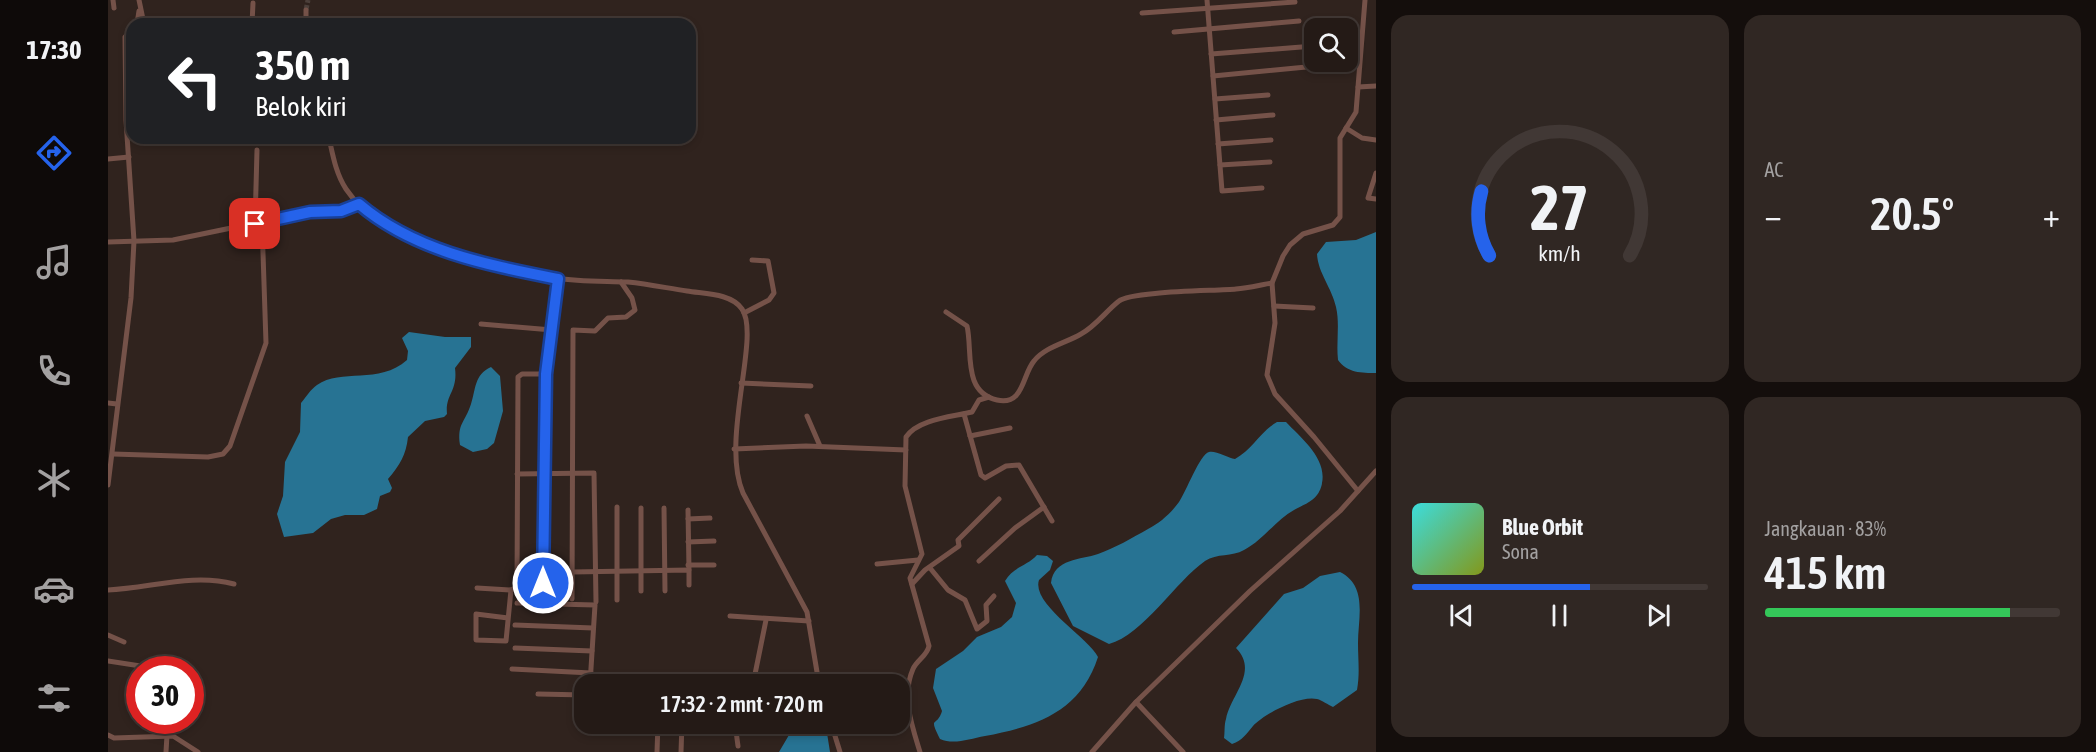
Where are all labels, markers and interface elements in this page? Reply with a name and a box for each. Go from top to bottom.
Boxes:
map controls [1304,18,1358,72]
button: search [1304,18,1358,72]
text: 17:30 [26,34,82,65]
text: 350 m [255,41,350,89]
icon: left [156,42,234,120]
text: Belok kiri [255,91,347,122]
icon: directions [33,132,75,174]
text: AC [1765,158,1783,181]
text: 27 [1530,172,1589,243]
text: 20.5° [1870,188,1954,240]
text: − [1765,196,1782,234]
text: + [2043,196,2060,234]
pin [229,198,280,249]
icon: arrive [238,207,271,240]
icon: music [33,241,75,283]
text: km/h [1538,241,1581,266]
icon: phone [33,350,75,392]
icon: climate [33,459,75,501]
text: Blue Orbit [1502,514,1583,540]
text: Jangkauan · 83% [1765,517,1886,540]
text: Sona [1502,540,1539,563]
text: 415 km [1765,547,1886,599]
position arrow [511,551,575,615]
icon: car [33,568,75,610]
icon: previous [1445,599,1478,632]
icon: pause [1543,599,1576,632]
icon: next [1642,599,1675,632]
speed limit sign: 30 [126,656,204,734]
icon: filters [33,677,75,719]
text: 17:32 · 2 mnt · 720 m [661,691,823,717]

